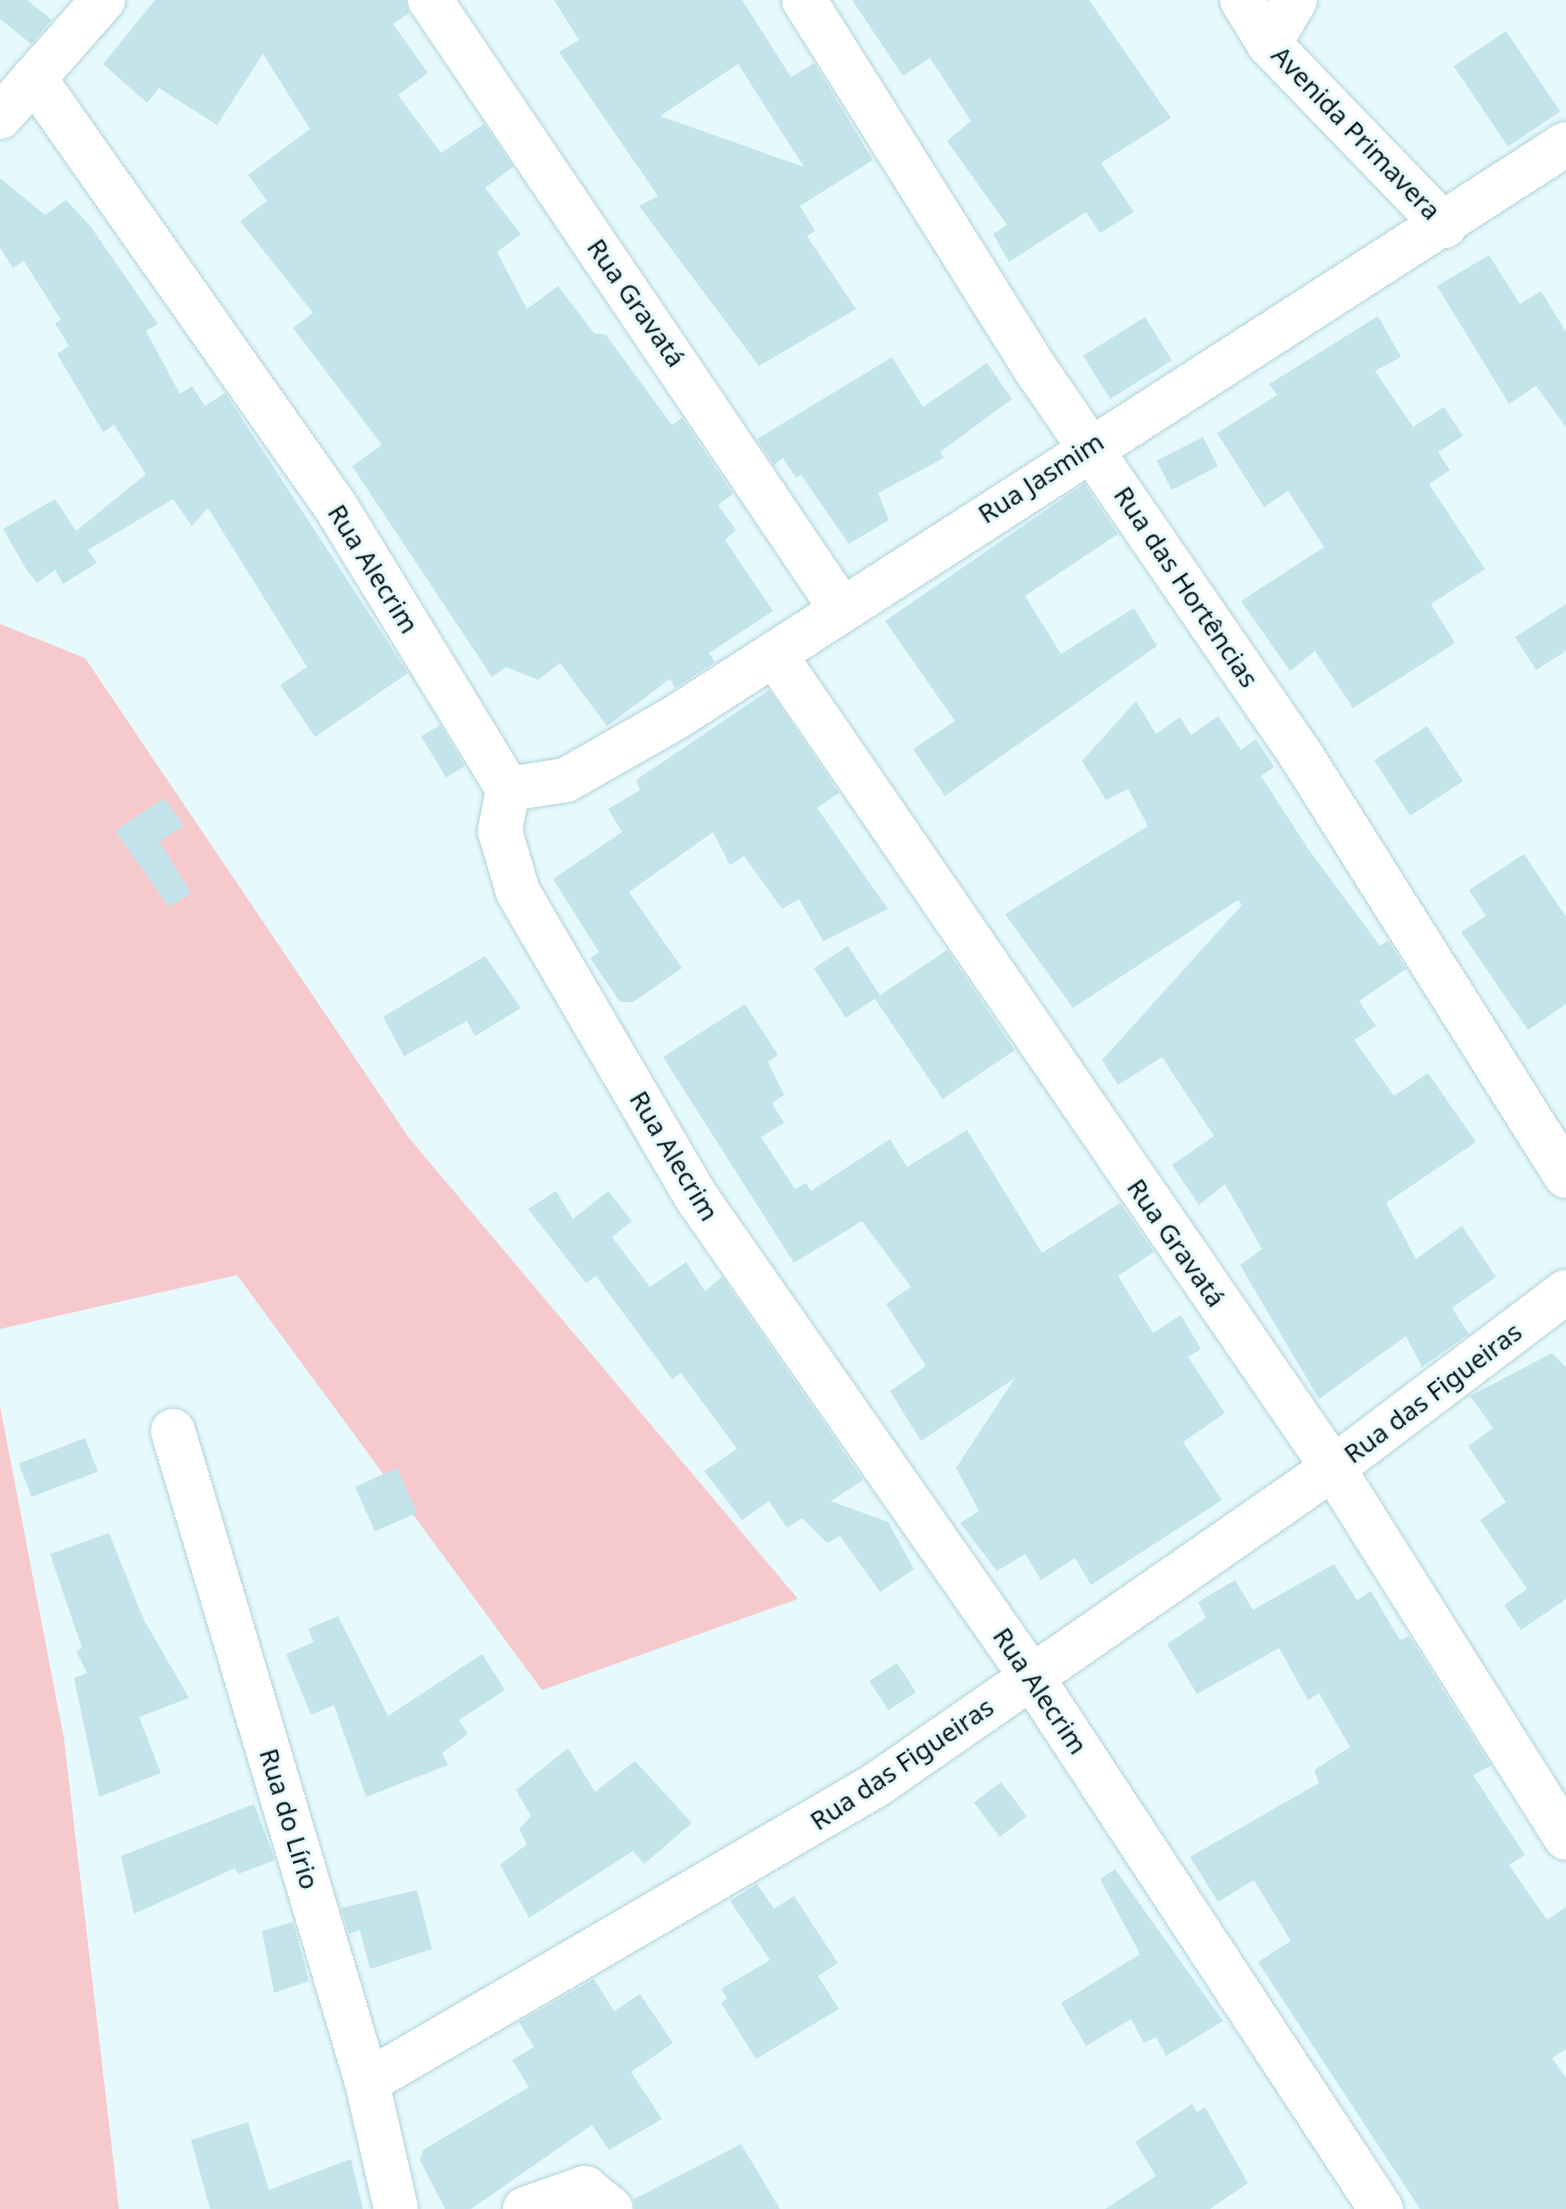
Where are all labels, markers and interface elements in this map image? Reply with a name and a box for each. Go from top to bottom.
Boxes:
street label: Avenida Primavera [1265,40,1447,226]
street label: Rua Gravatá [580,233,692,373]
street label: Rua Jasmim [973,426,1109,530]
street label: Rua das Hortências [1107,481,1265,693]
street label: Rua Alecrim [321,499,425,639]
street label: Rua Alecrim [623,1085,725,1227]
street label: Rua Gravatá [1120,1173,1232,1313]
street label: Rua das Figueiras [1338,1316,1528,1470]
street label: Rua Alecrim [986,1622,1094,1760]
street label: Rua das Figueiras [804,1691,1000,1837]
street label: Rua do Lírio [253,1745,325,1893]

